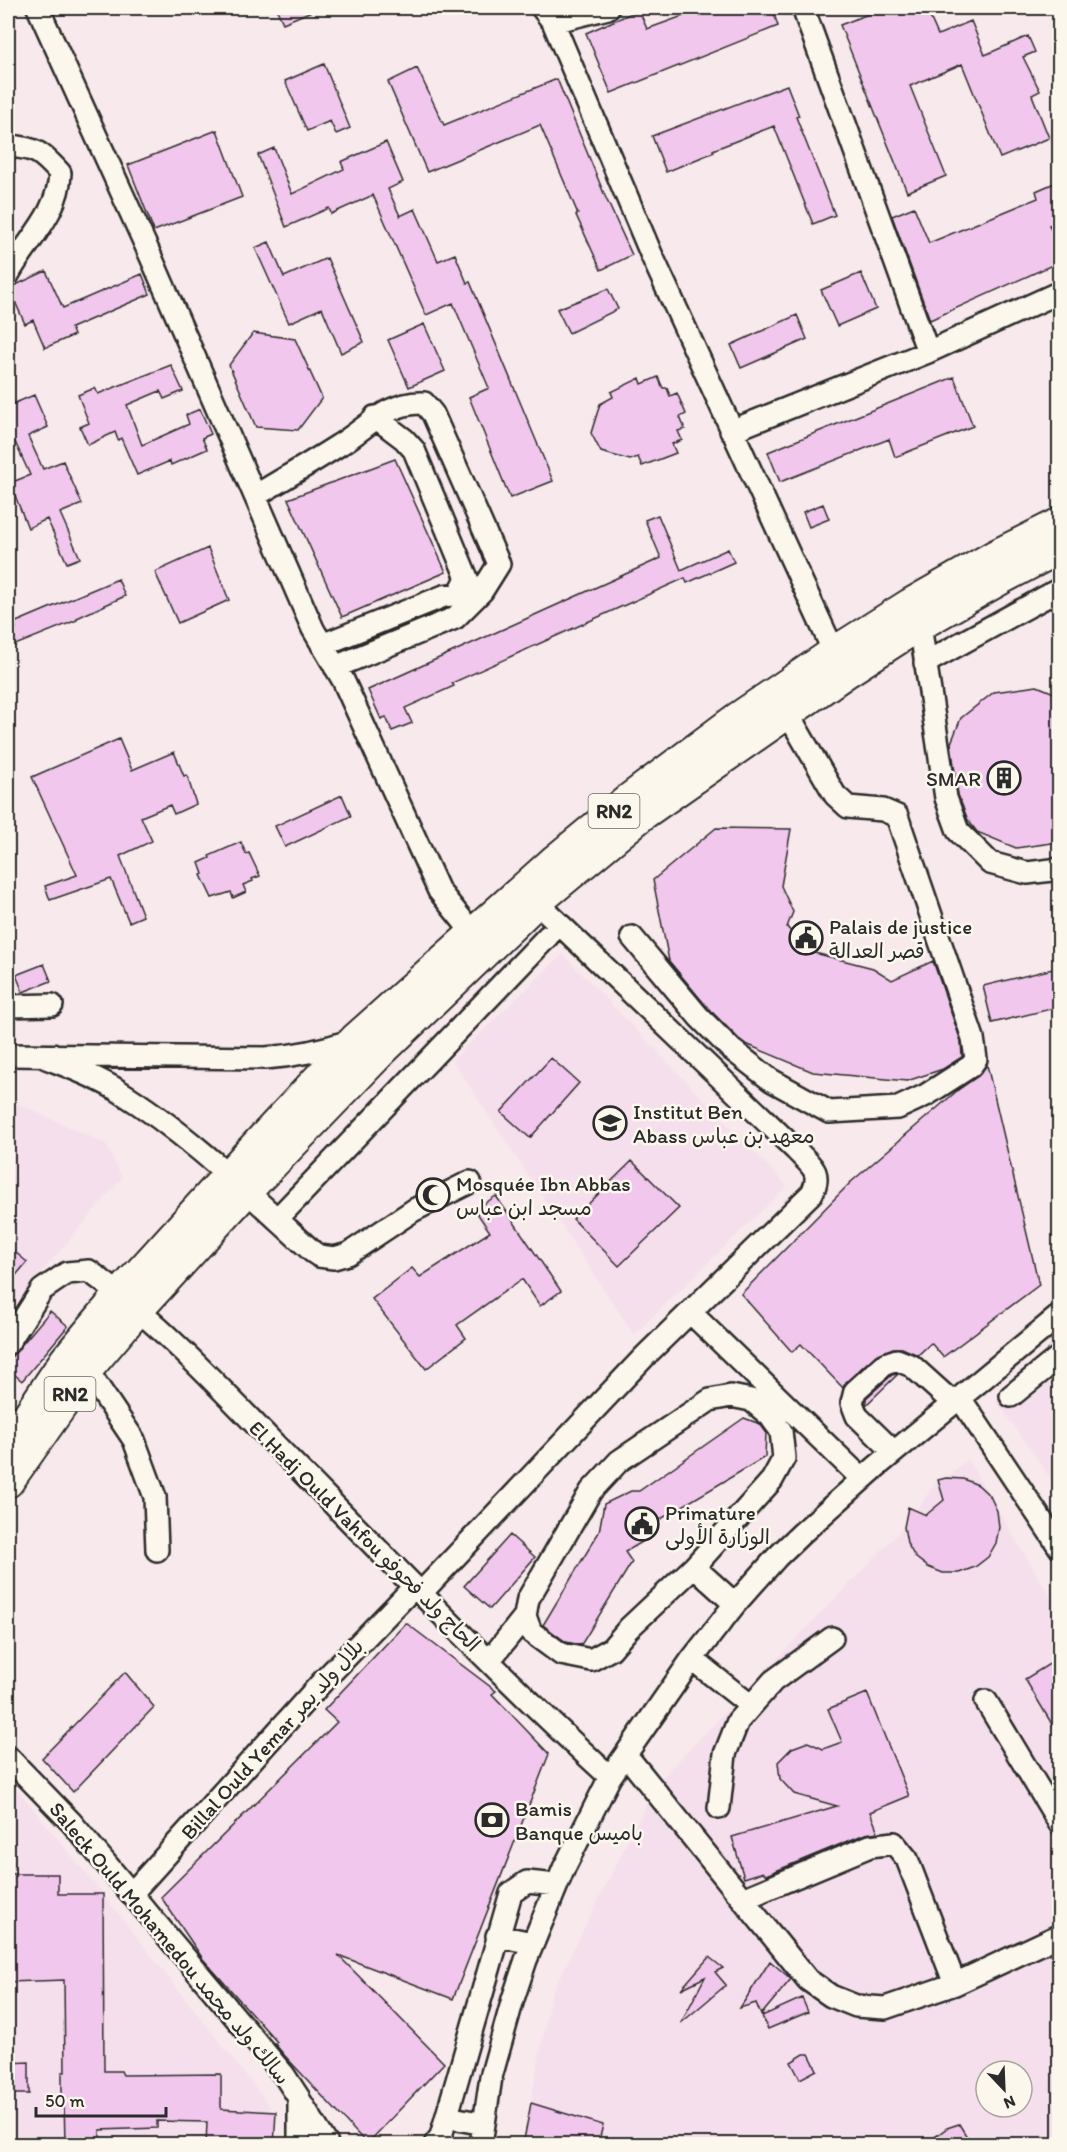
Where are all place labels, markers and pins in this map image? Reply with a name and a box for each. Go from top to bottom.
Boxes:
building icon: SMAR [986,760,1022,796]
place label: SMAR [926,766,981,791]
place label: Palais de justice قصر العدالة [829,914,972,963]
public building icon: Palais de justice قصر العدالة [788,920,824,956]
place label: Institut Ben Abass معهد بن عباس [633,1099,815,1149]
school or university icon: Institut Ben Abass معهد بن عباس [592,1105,628,1141]
place label: Mosquée Ibn Abbas مسجد ابن عباس [456,1171,631,1221]
mosque icon: Mosquée Ibn Abbas مسجد ابن عباس [415,1177,451,1213]
place label: Primature الوزارة الأولى [665,1500,770,1551]
public building icon: Primature الوزارة الأولى [624,1506,660,1542]
place label: Bamis Banque باميس [515,1796,643,1846]
bank icon: Bamis Banque باميس [474,1802,510,1838]

